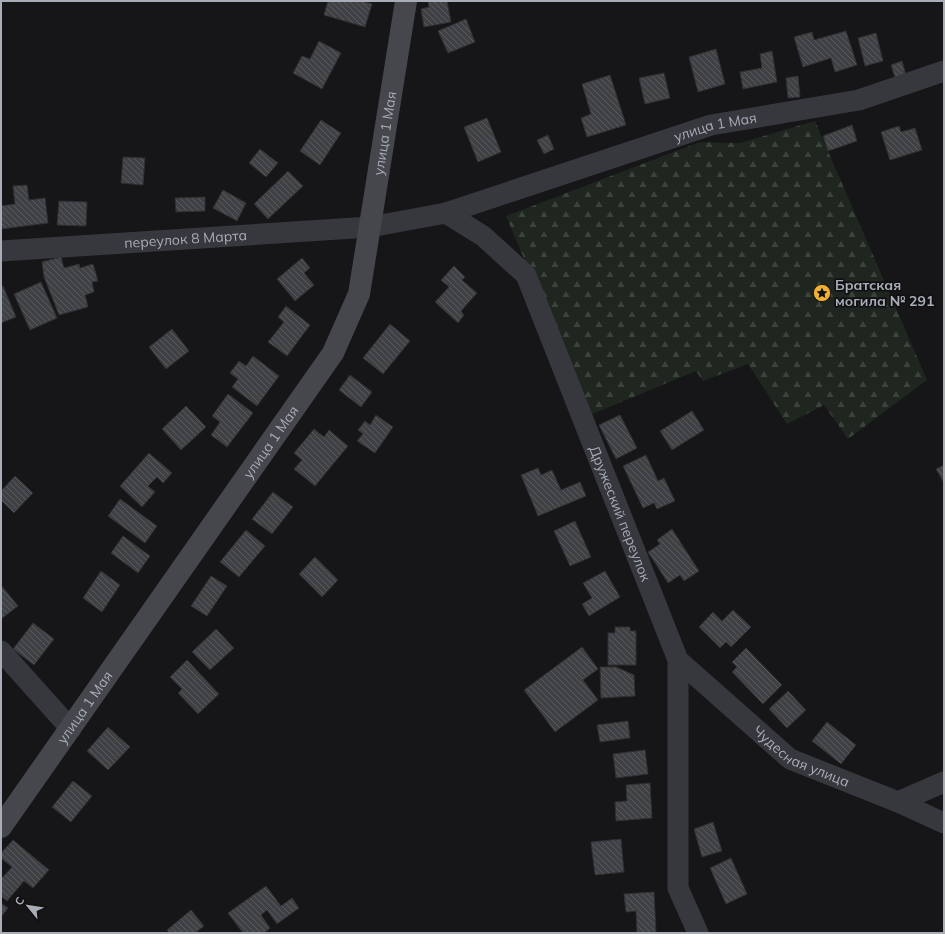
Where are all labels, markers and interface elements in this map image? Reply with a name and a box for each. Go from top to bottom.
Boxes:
street label: улица 1 Мая [369,90,400,177]
street label: улица 1 Мая [672,108,758,146]
street label: переулок 8 Марта [124,226,248,252]
place label: Братская могила № 291 [835,276,934,310]
place icon: Братская могила № 291 [812,283,832,303]
street label: улица 1 Мая [239,402,302,482]
street label: Дружеский переулок [585,443,655,584]
street label: улица 1 Мая [53,668,116,747]
street label: Чудесная улица [749,722,852,791]
north arrow [8,886,48,926]
text: С [11,894,28,908]

